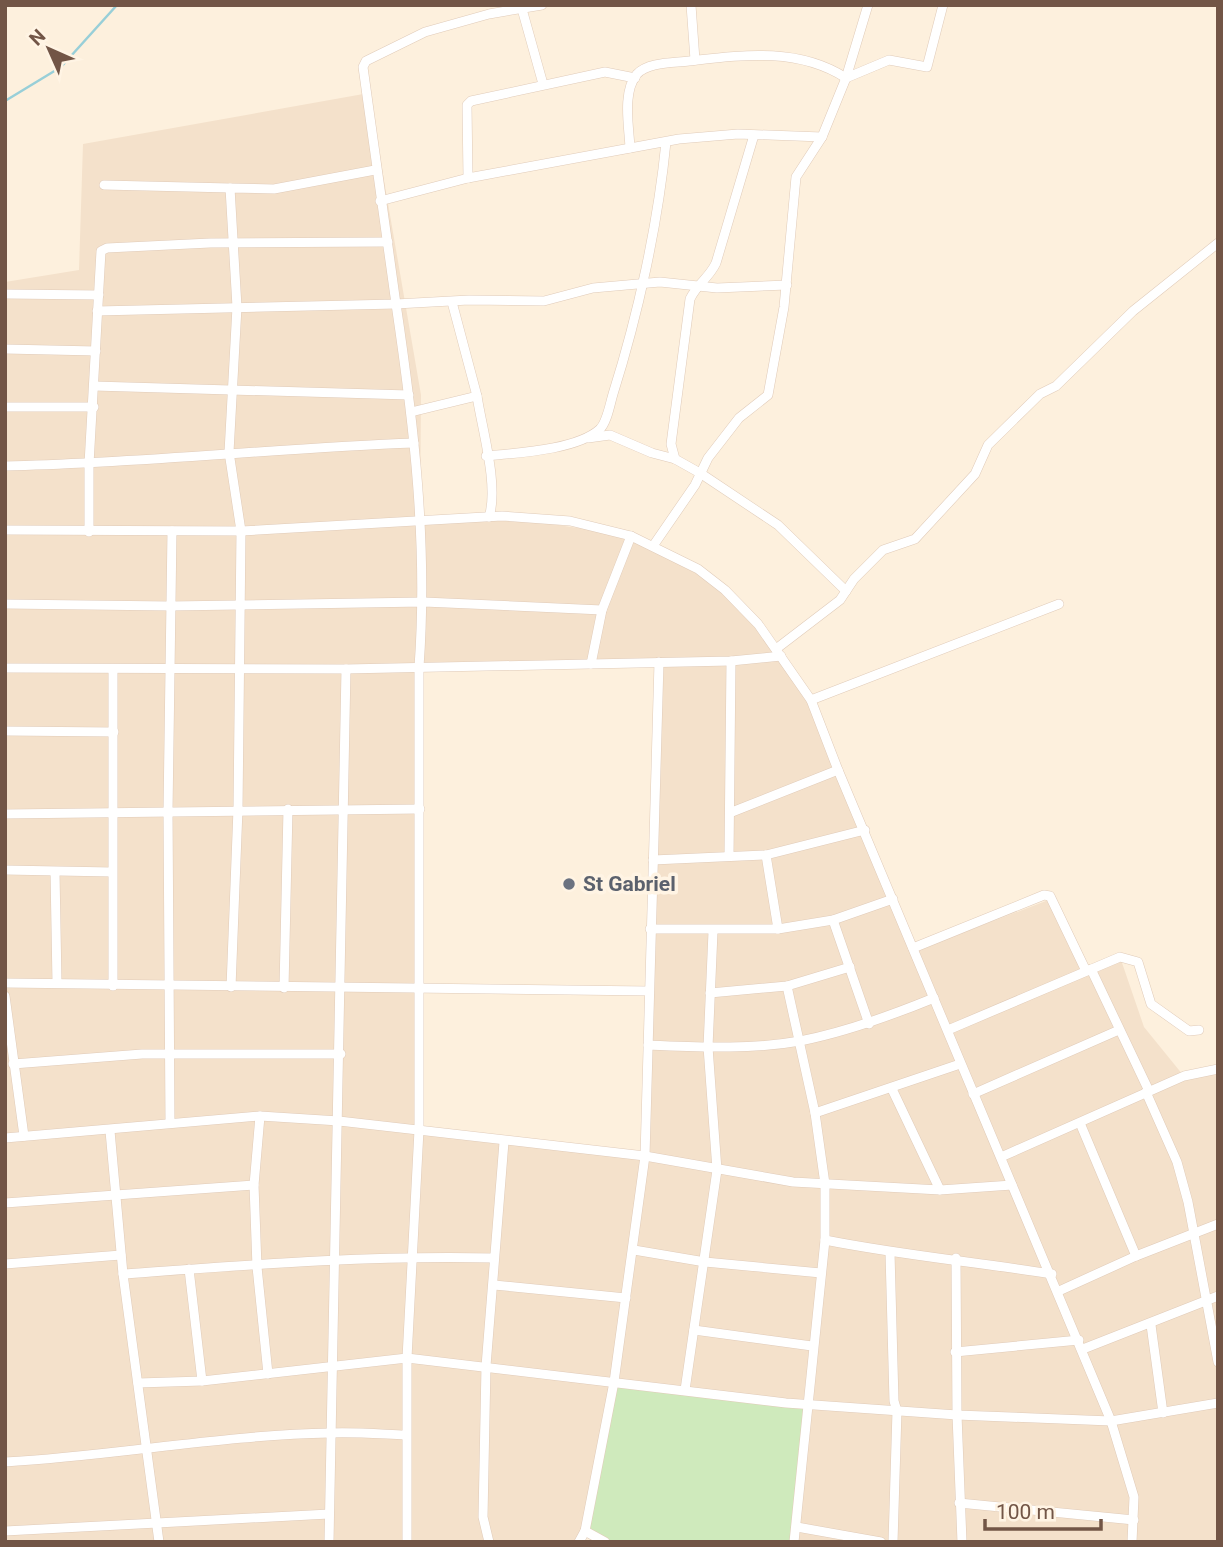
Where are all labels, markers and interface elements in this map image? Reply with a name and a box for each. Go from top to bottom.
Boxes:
north arrow [14,14,84,84]
text: N [24,24,50,50]
place label: St Gabriel [583,872,676,896]
marker: St Gabriel [561,876,577,892]
scale bar [985,1488,1100,1532]
text: 100 m [996,1500,1055,1524]

